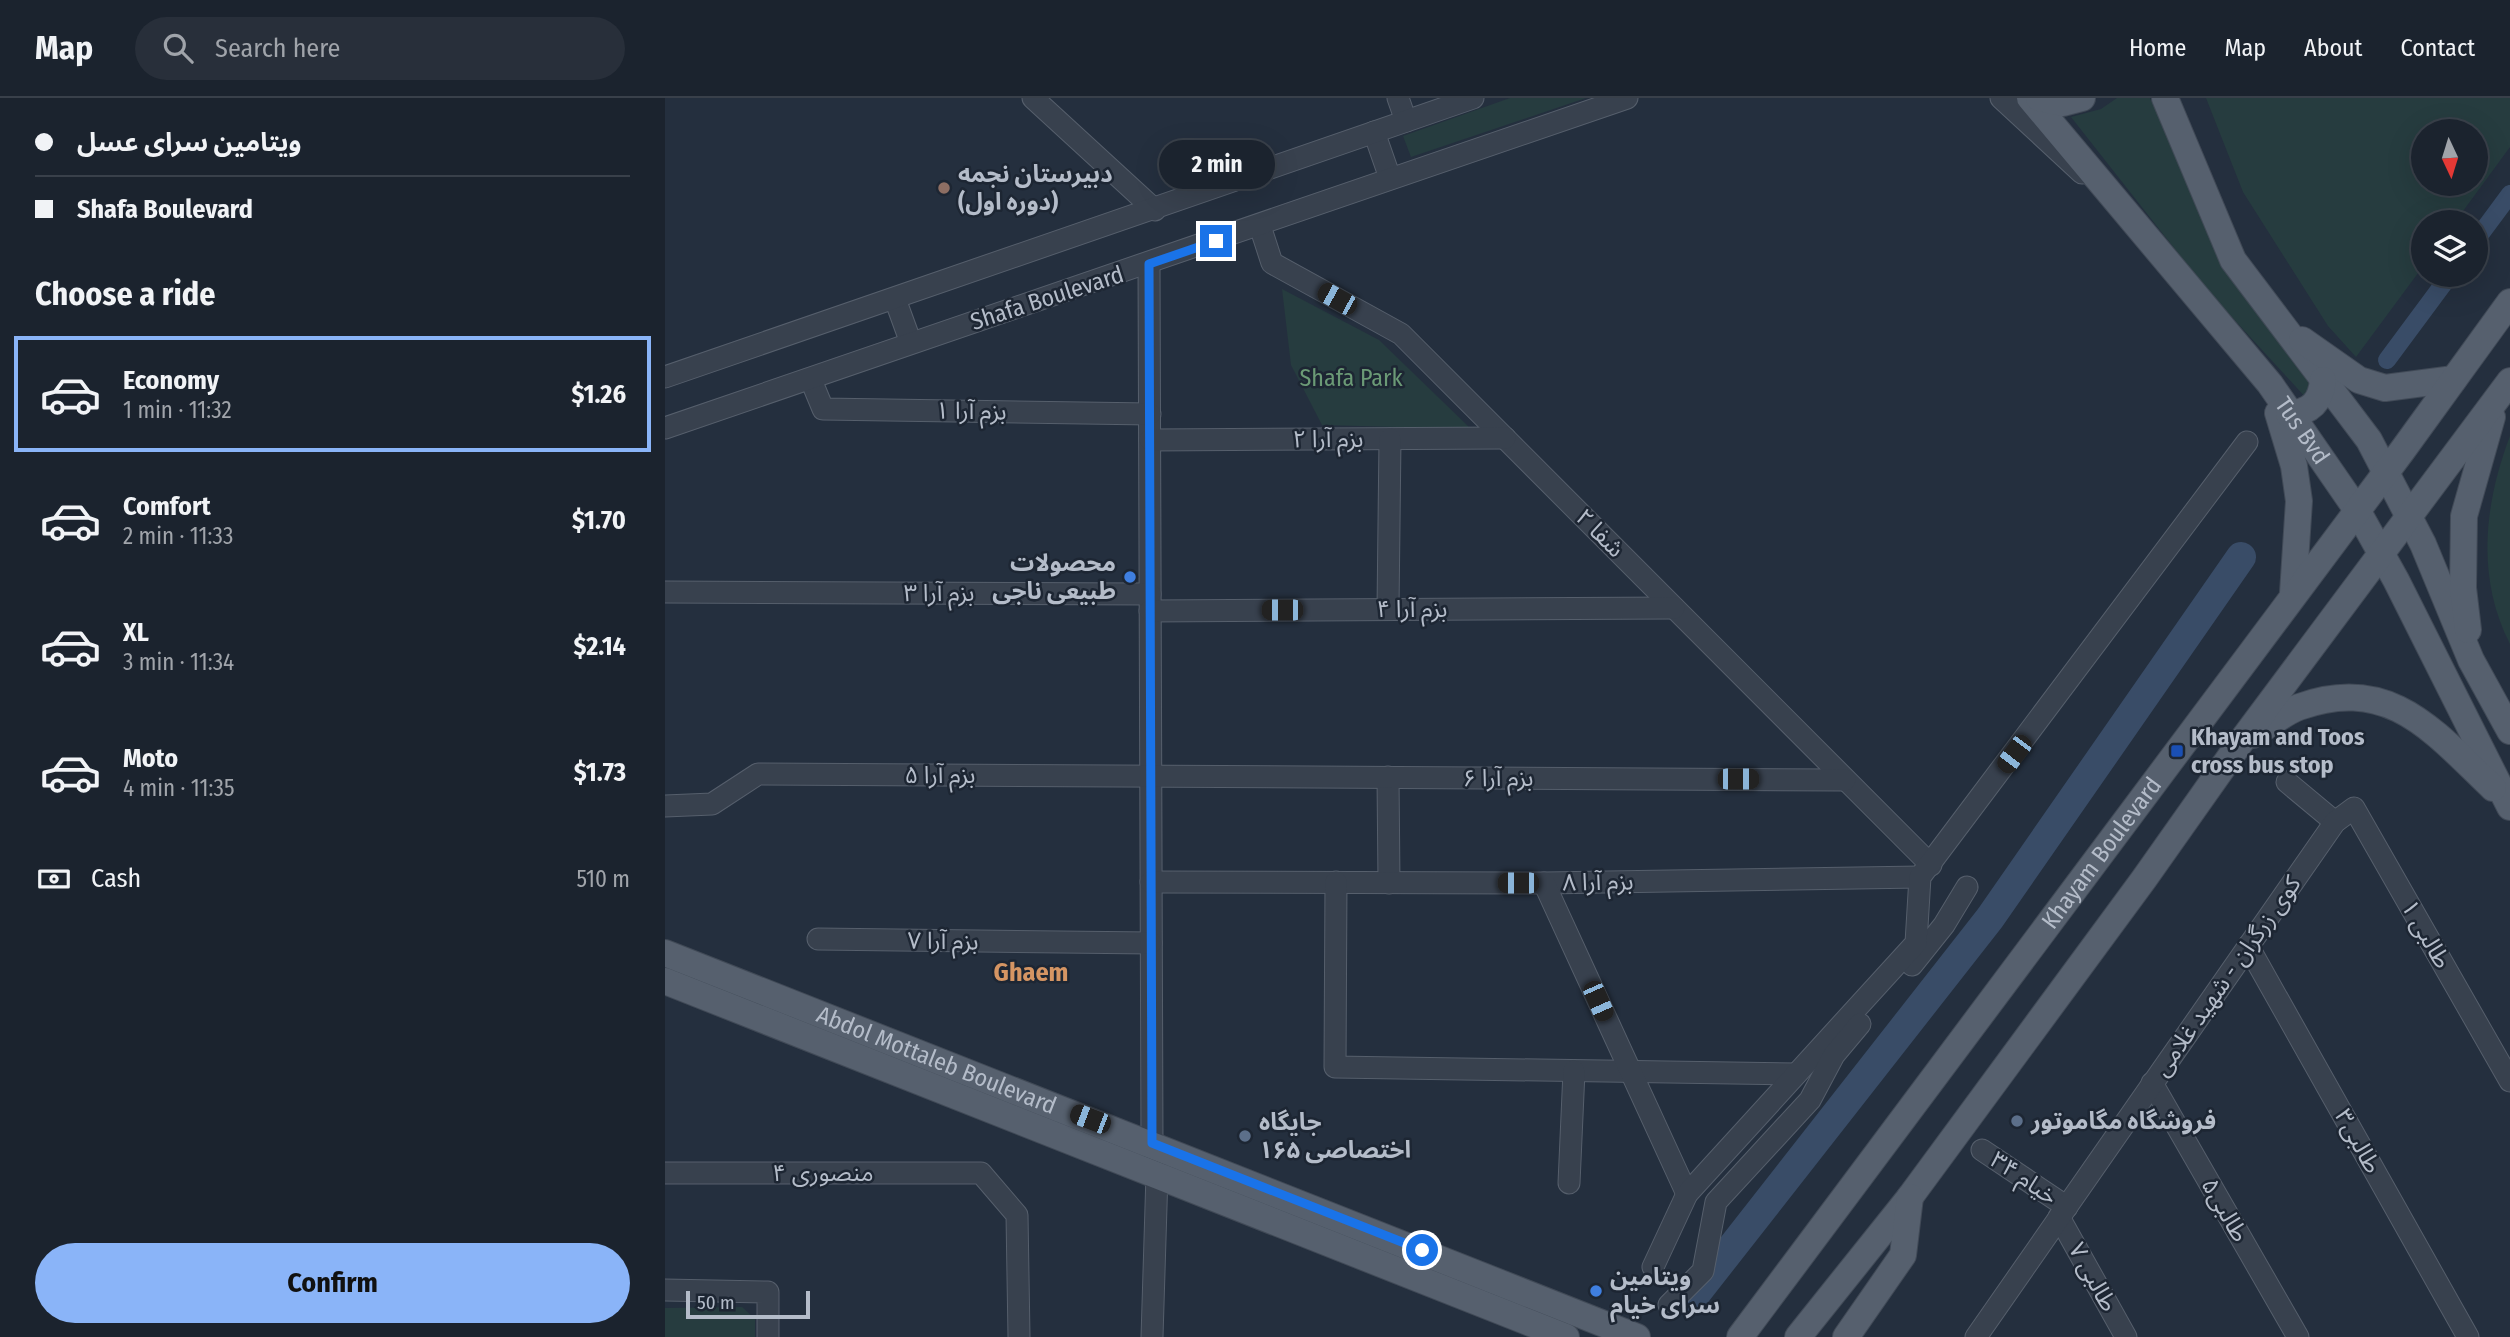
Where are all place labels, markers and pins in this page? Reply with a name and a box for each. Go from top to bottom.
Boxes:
place label: دبیرستان نجمه (دوره اول) [958,160,1113,216]
marker: دبیرستان نجمه (دوره اول) [936,180,952,196]
place label: محصولات طبیعی ناجی [992,549,1116,605]
marker: محصولات طبیعی ناجی [1122,569,1138,585]
place label: Khayam and Toos cross bus stop [2191,723,2365,779]
marker: Khayam and Toos cross bus stop [2169,743,2185,759]
place label: فروشگاه مگاموتور [2030,1107,2216,1135]
place label: جایگاه اختصاصی ۱۶۵ [1259,1108,1411,1164]
marker: فروشگاه مگاموتور [2009,1113,2025,1129]
marker: جایگاه اختصاصی ۱۶۵ [1237,1128,1253,1144]
place label: ویتامین سرای خیام [1610,1263,1720,1323]
marker: ویتامین سرای خیام [1588,1283,1604,1299]

